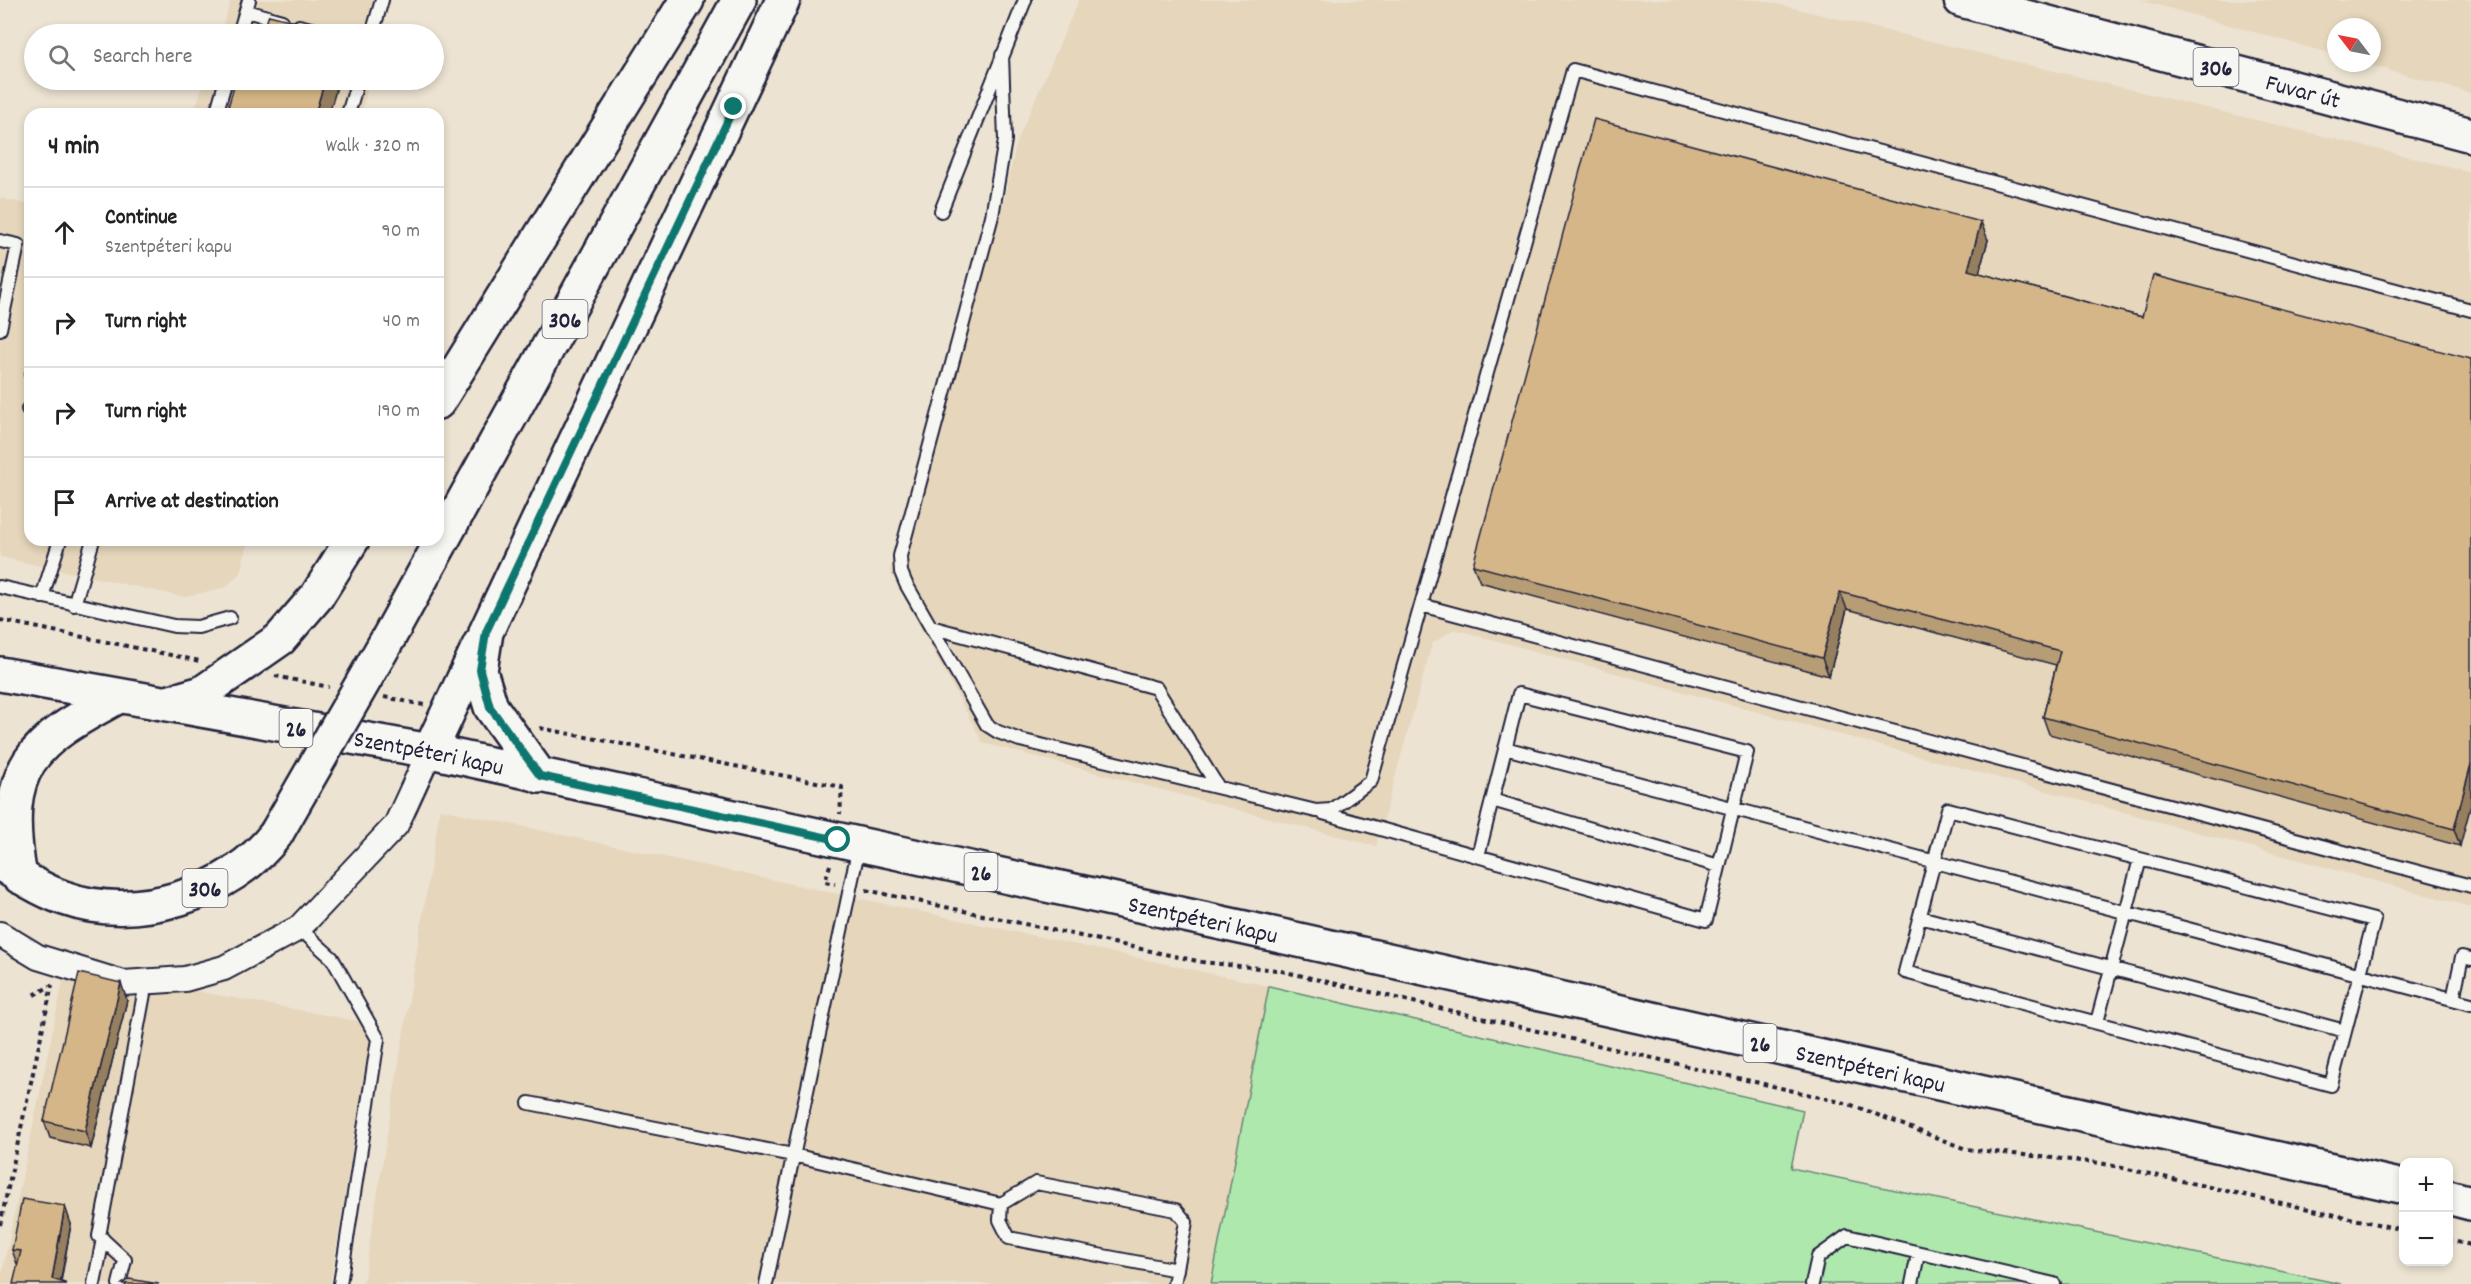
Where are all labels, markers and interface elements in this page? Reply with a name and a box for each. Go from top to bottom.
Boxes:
north arrow [2327,18,2381,72]
search box [24,24,444,90]
icon: search [45,41,78,74]
text: Search here [93,42,192,73]
road number: 306 [2194,48,2238,86]
street label: Fuvar út [2261,67,2344,120]
route end [720,93,746,119]
text: 4 min [48,129,99,166]
text: Walk · 320 m [326,133,420,161]
text: Continue [105,203,177,234]
icon: ahead [48,216,81,249]
text: 90 m [382,218,420,246]
text: Szentpéteri kapu [105,234,232,262]
road number: 306 [542,300,588,338]
icon: right [48,306,81,339]
text: Turn right [105,307,187,338]
text: 40 m [382,308,420,336]
icon: right [48,396,81,429]
text: Turn right [105,397,187,428]
text: 190 m [377,398,420,426]
icon: arrive [48,486,81,519]
text: Arrive at destination [105,487,279,518]
road number: 26 [280,709,312,747]
street label: Szentpéteri kapu [351,724,507,787]
route start [824,826,850,852]
road number: 26 [964,853,998,891]
road number: 306 [182,869,228,907]
street label: Szentpéteri kapu [1124,889,1281,955]
road number: 26 [1744,1024,1776,1062]
street label: Szentpéteri kapu [1792,1038,1948,1104]
map controls [2399,1158,2453,1266]
button: + [2399,1158,2453,1212]
button: − [2399,1212,2453,1266]

